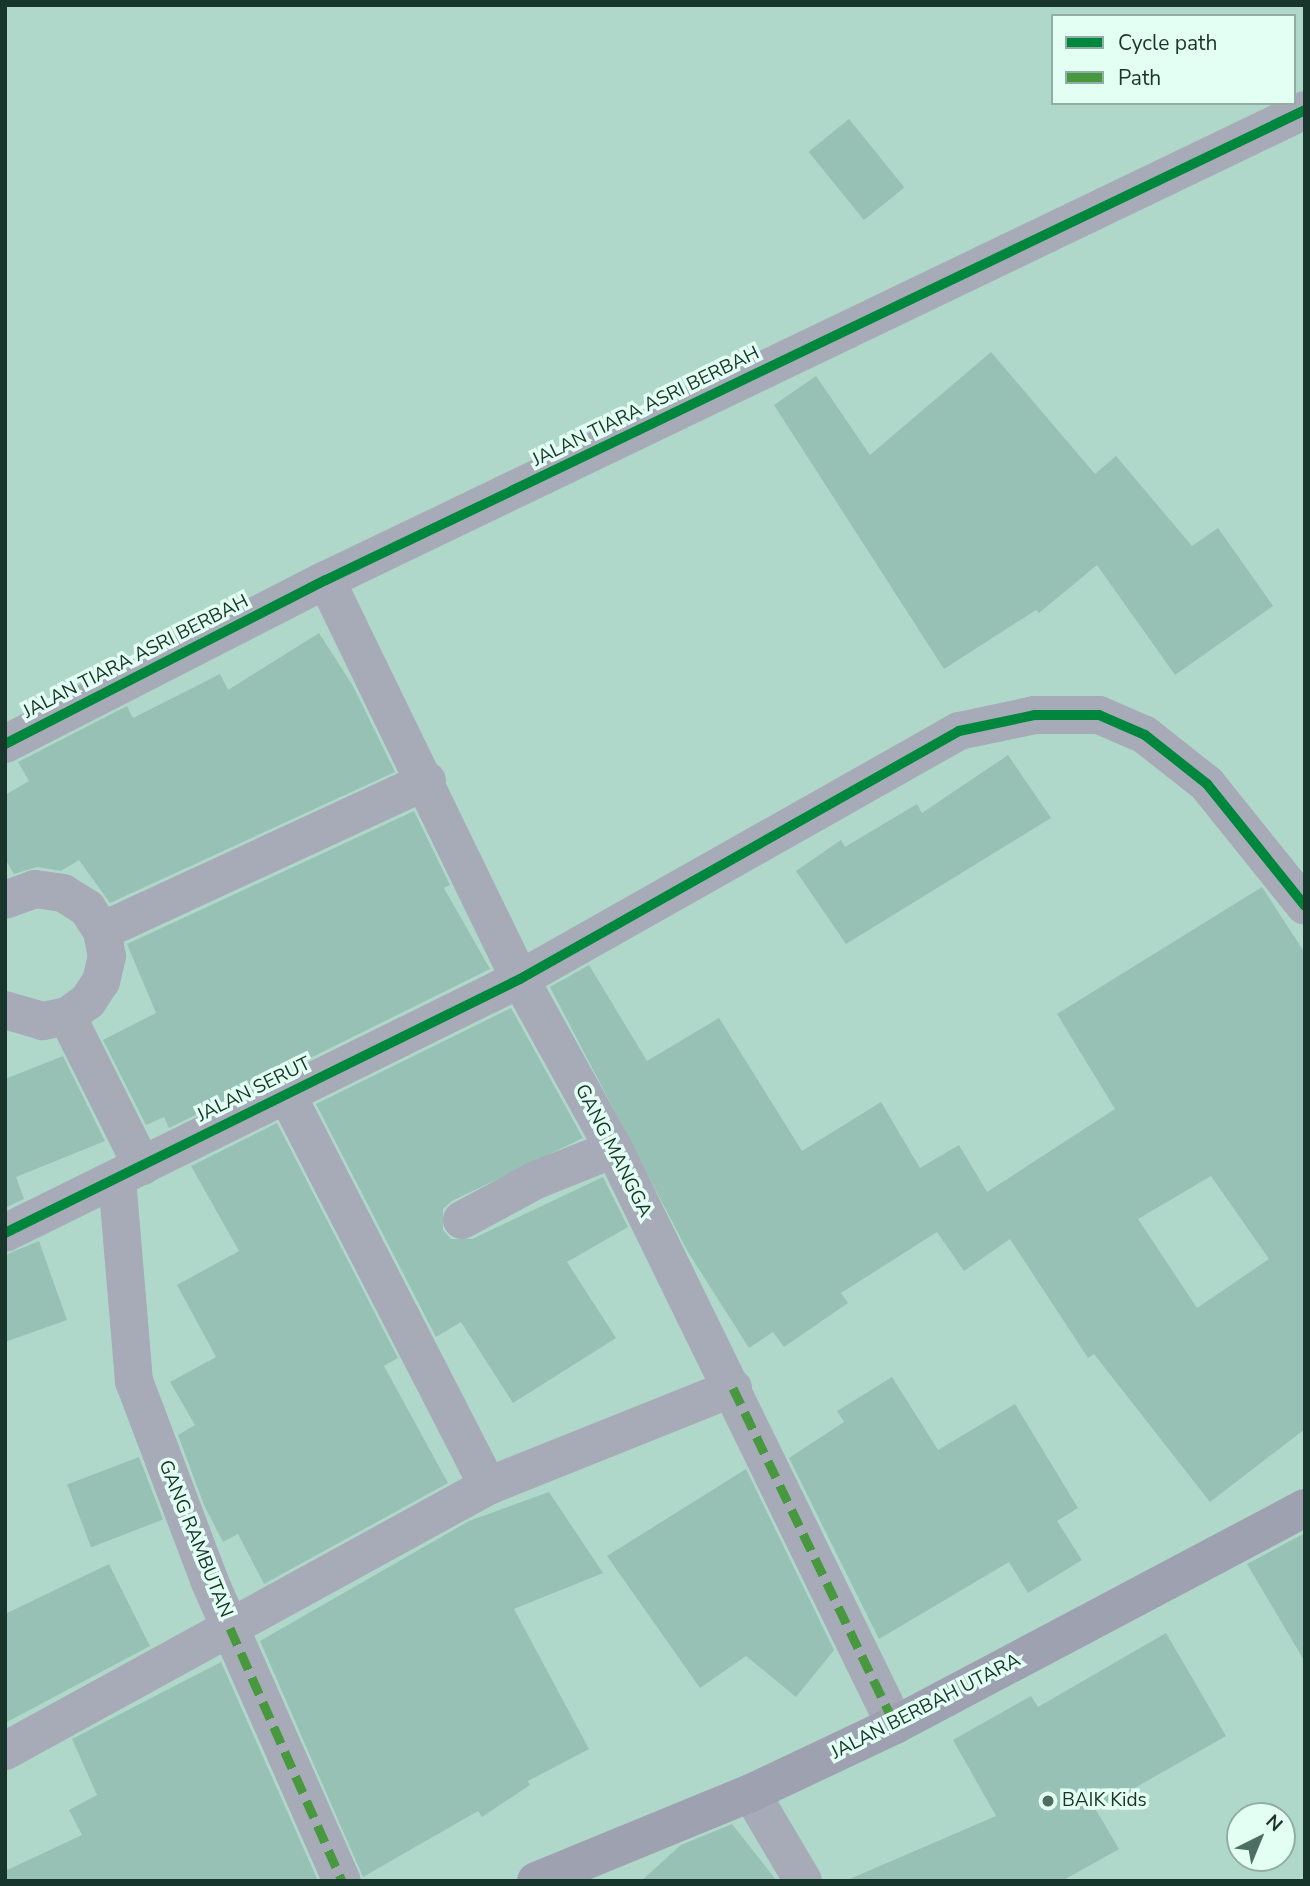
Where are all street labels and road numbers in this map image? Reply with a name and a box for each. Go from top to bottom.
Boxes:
street label: JALAN TIARA ASRI BERBAH [529,342,763,472]
street label: JALAN TIARA ASRI BERBAH [20,590,252,724]
street label: JALAN SERUT [194,1053,314,1127]
street label: GANG MANGGA [570,1081,656,1221]
street label: GANG RAMBUTAN [153,1457,237,1621]
street label: JALAN BERBAH UTARA [828,1649,1024,1765]

